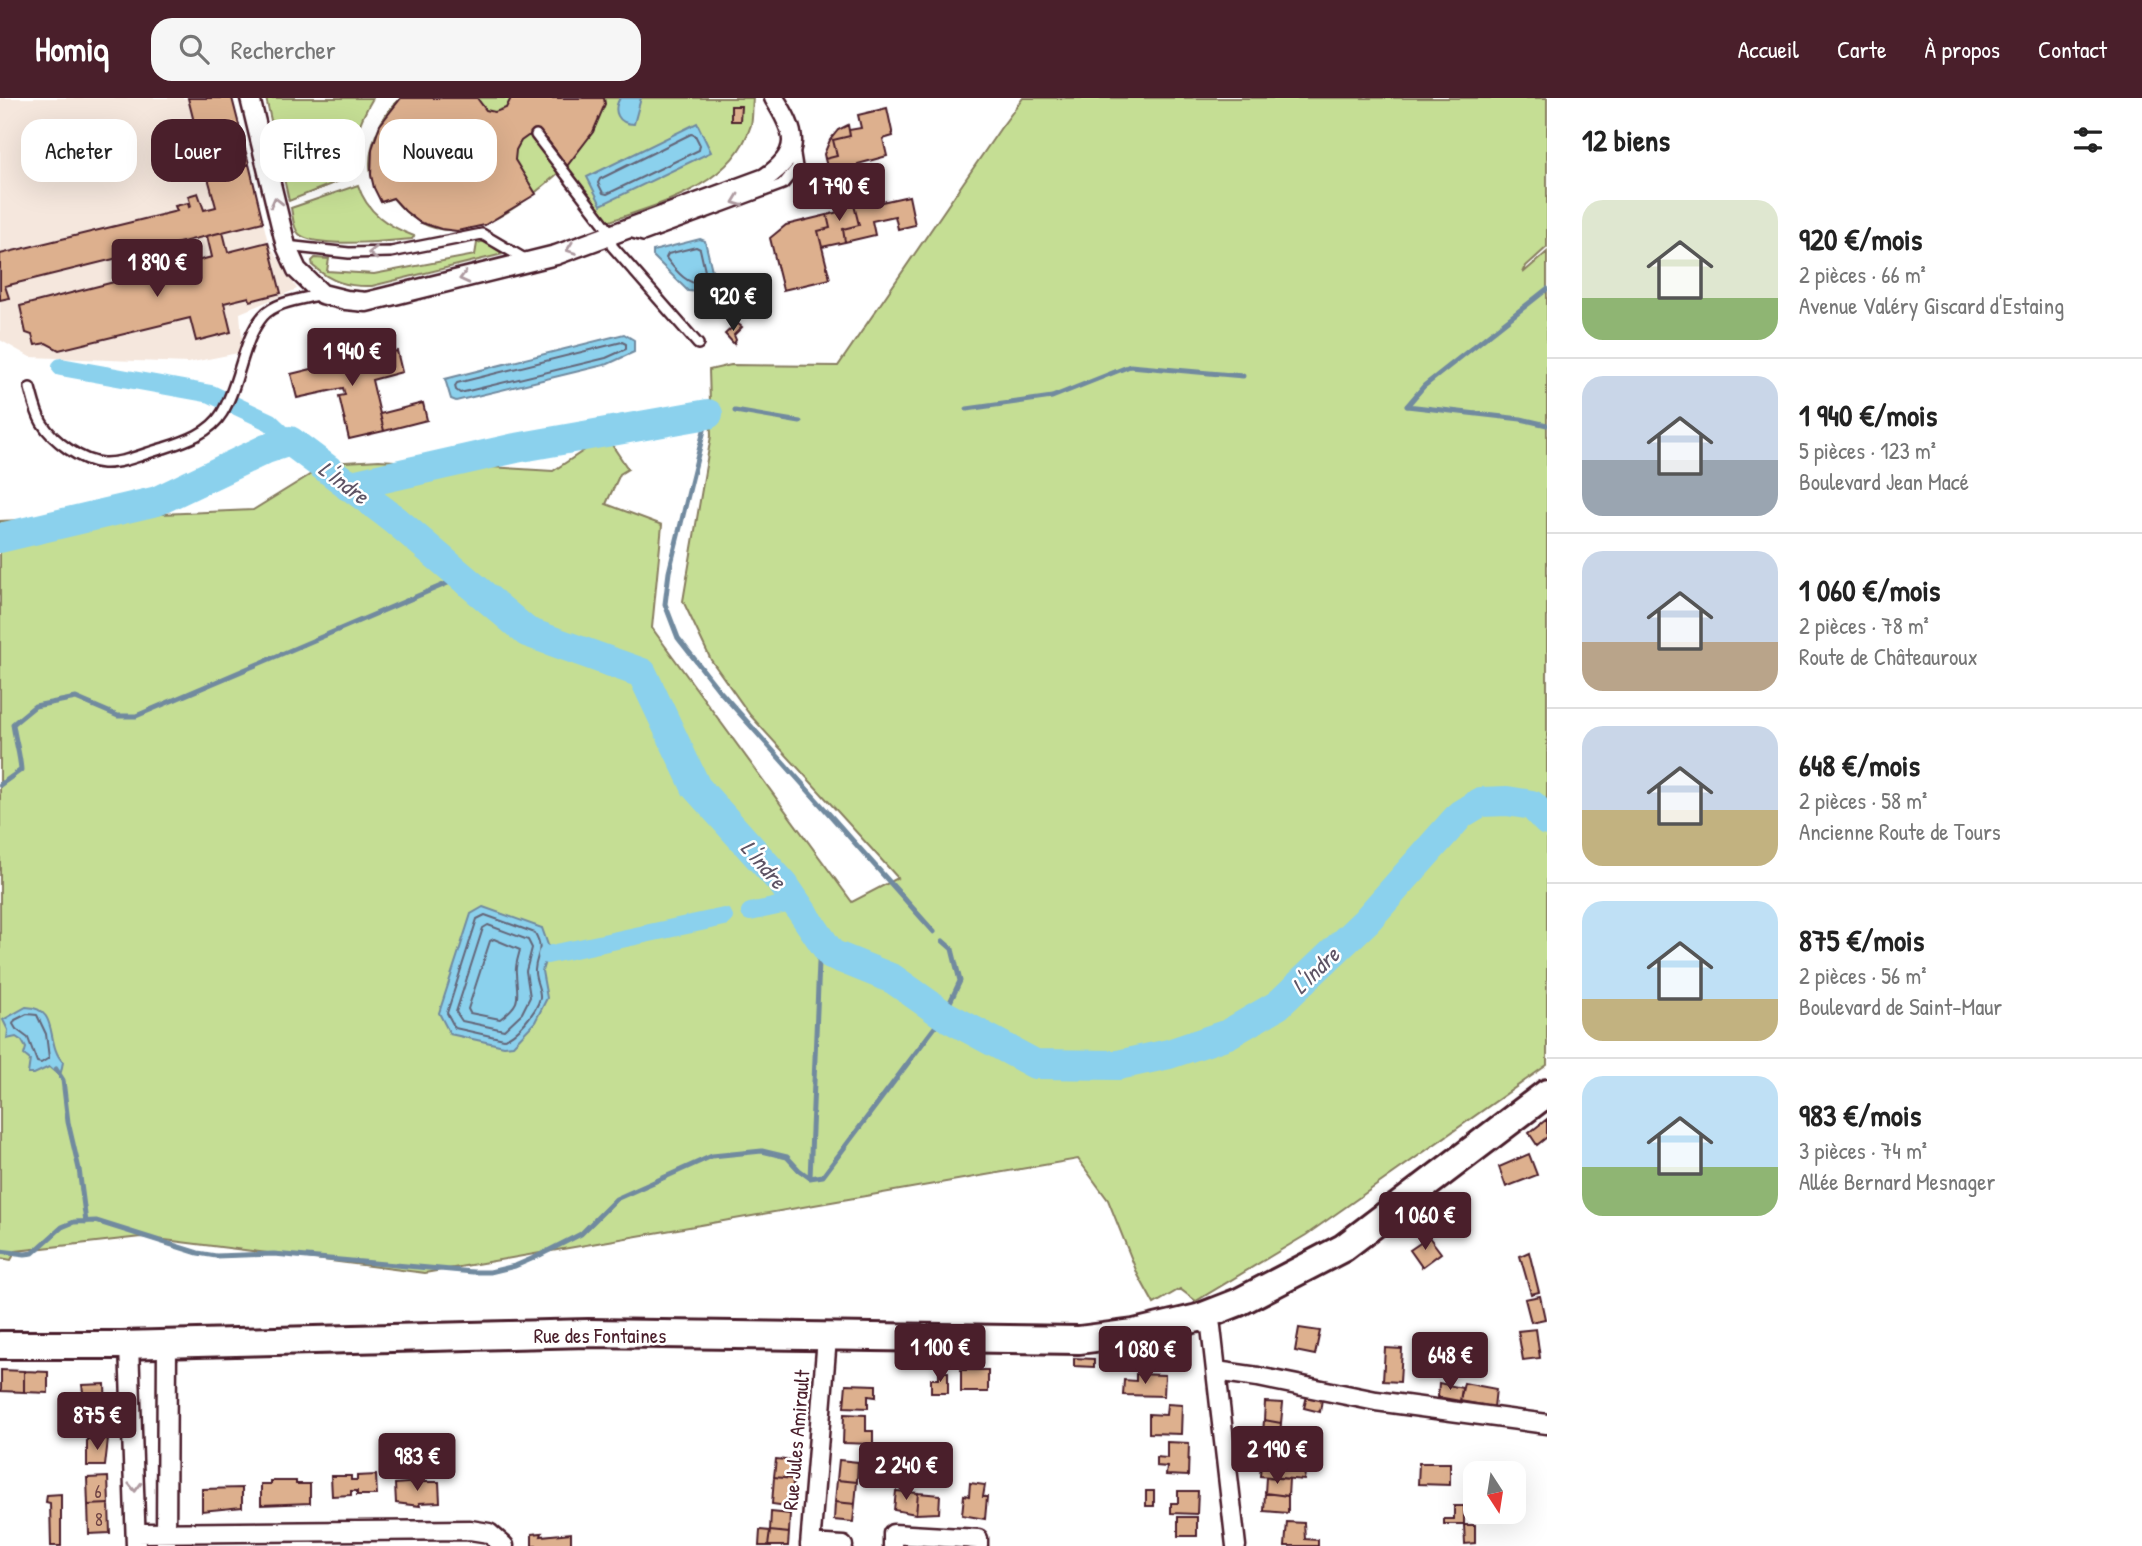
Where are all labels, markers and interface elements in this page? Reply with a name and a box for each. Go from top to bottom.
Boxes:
search box [151,18,641,81]
text: Homiq [35,27,109,71]
icon: search [175,30,213,68]
text: Rechercher [231,32,336,67]
text: Accueil [1738,33,1799,65]
text: Carte [1837,33,1886,65]
text: À propos [1924,33,2000,65]
text: Contact [2038,33,2107,65]
chip: Acheter [21,119,137,182]
chip: Louer [151,119,246,182]
chip: Filtres [260,119,365,182]
chip: Nouveau [379,119,497,182]
text: 12 biens [1582,120,1670,160]
icon: filters [2069,121,2107,159]
pin: 1 790 € [774,164,904,223]
text: 1 790 € [809,170,869,201]
one-way arrow [732,193,744,207]
one-way arrow [270,196,284,208]
text: 920 €/mois [1799,219,1922,259]
icon: home [1638,228,1722,312]
pin: 1 890 € [92,240,222,299]
one-way arrow [565,241,578,255]
one-way arrow [367,245,378,260]
text: 1 890 € [128,246,186,277]
text: 2 pièces · 66 m² [1799,259,1926,290]
one-way arrow [458,270,470,284]
pin: 920 € [684,274,782,333]
text: 920 € [710,280,756,311]
text: Avenue Valéry Giscard d'Estaing [1799,290,2064,321]
pin: 1 940 € [287,328,417,388]
text: 1 940 € [323,335,381,366]
text: 1 940 €/mois [1799,395,1937,435]
icon: home [1638,404,1722,488]
text: 5 pièces · 123 m² [1799,435,1936,466]
water label: L'Indre [313,453,376,511]
text: Boulevard Jean Macé [1799,466,1969,497]
text: 1 060 €/mois [1799,570,1940,610]
icon: home [1638,579,1722,663]
text: 2 pièces · 78 m² [1799,610,1929,641]
text: Route de Châteauroux [1799,641,1978,672]
text: 648 €/mois [1799,745,1920,785]
icon: home [1638,754,1722,838]
text: 2 pièces · 58 m² [1799,785,1927,816]
text: Ancienne Route de Tours [1799,816,2001,847]
water label: L'Indre [734,833,794,896]
text: 875 €/mois [1799,920,1924,960]
icon: home [1638,929,1722,1013]
water label: L'Indre [1284,939,1346,1000]
text: 2 pièces · 56 m² [1799,960,1926,991]
text: Boulevard de Saint-Maur [1799,991,2002,1022]
text: 983 €/mois [1799,1095,1921,1135]
icon: home [1638,1104,1722,1188]
text: 3 pièces · 74 m² [1799,1135,1927,1166]
text: Allée Bernard Mesnager [1799,1166,1995,1197]
pin: 1 060 € [1360,1192,1490,1252]
text: 1 060 € [1395,1199,1455,1230]
street label: Rue des Fontaines [534,1321,666,1350]
pin: 1 100 € [875,1324,1005,1384]
pin: 1 080 € [1080,1326,1210,1386]
text: 1 100 € [911,1331,969,1362]
pin: 648 € [1401,1332,1499,1392]
text: 1 080 € [1115,1333,1175,1364]
text: 648 € [1428,1339,1472,1370]
street label: Rue Jules Amirault [775,1368,817,1511]
pin: 875 € [48,1392,146,1452]
text: 875 € [73,1399,121,1430]
pin: 2 190 € [1212,1426,1342,1486]
text: 2 190 € [1247,1433,1307,1464]
pin: 983 € [368,1434,466,1493]
text: 983 € [394,1440,440,1471]
pin: 2 240 € [841,1442,971,1502]
text: 2 240 € [875,1449,937,1480]
north arrow [1463,1461,1526,1524]
map controls [1463,1461,1526,1524]
house number: 6 [94,1479,102,1504]
one-way arrow [127,1482,142,1493]
house number: 8 [95,1507,103,1532]

